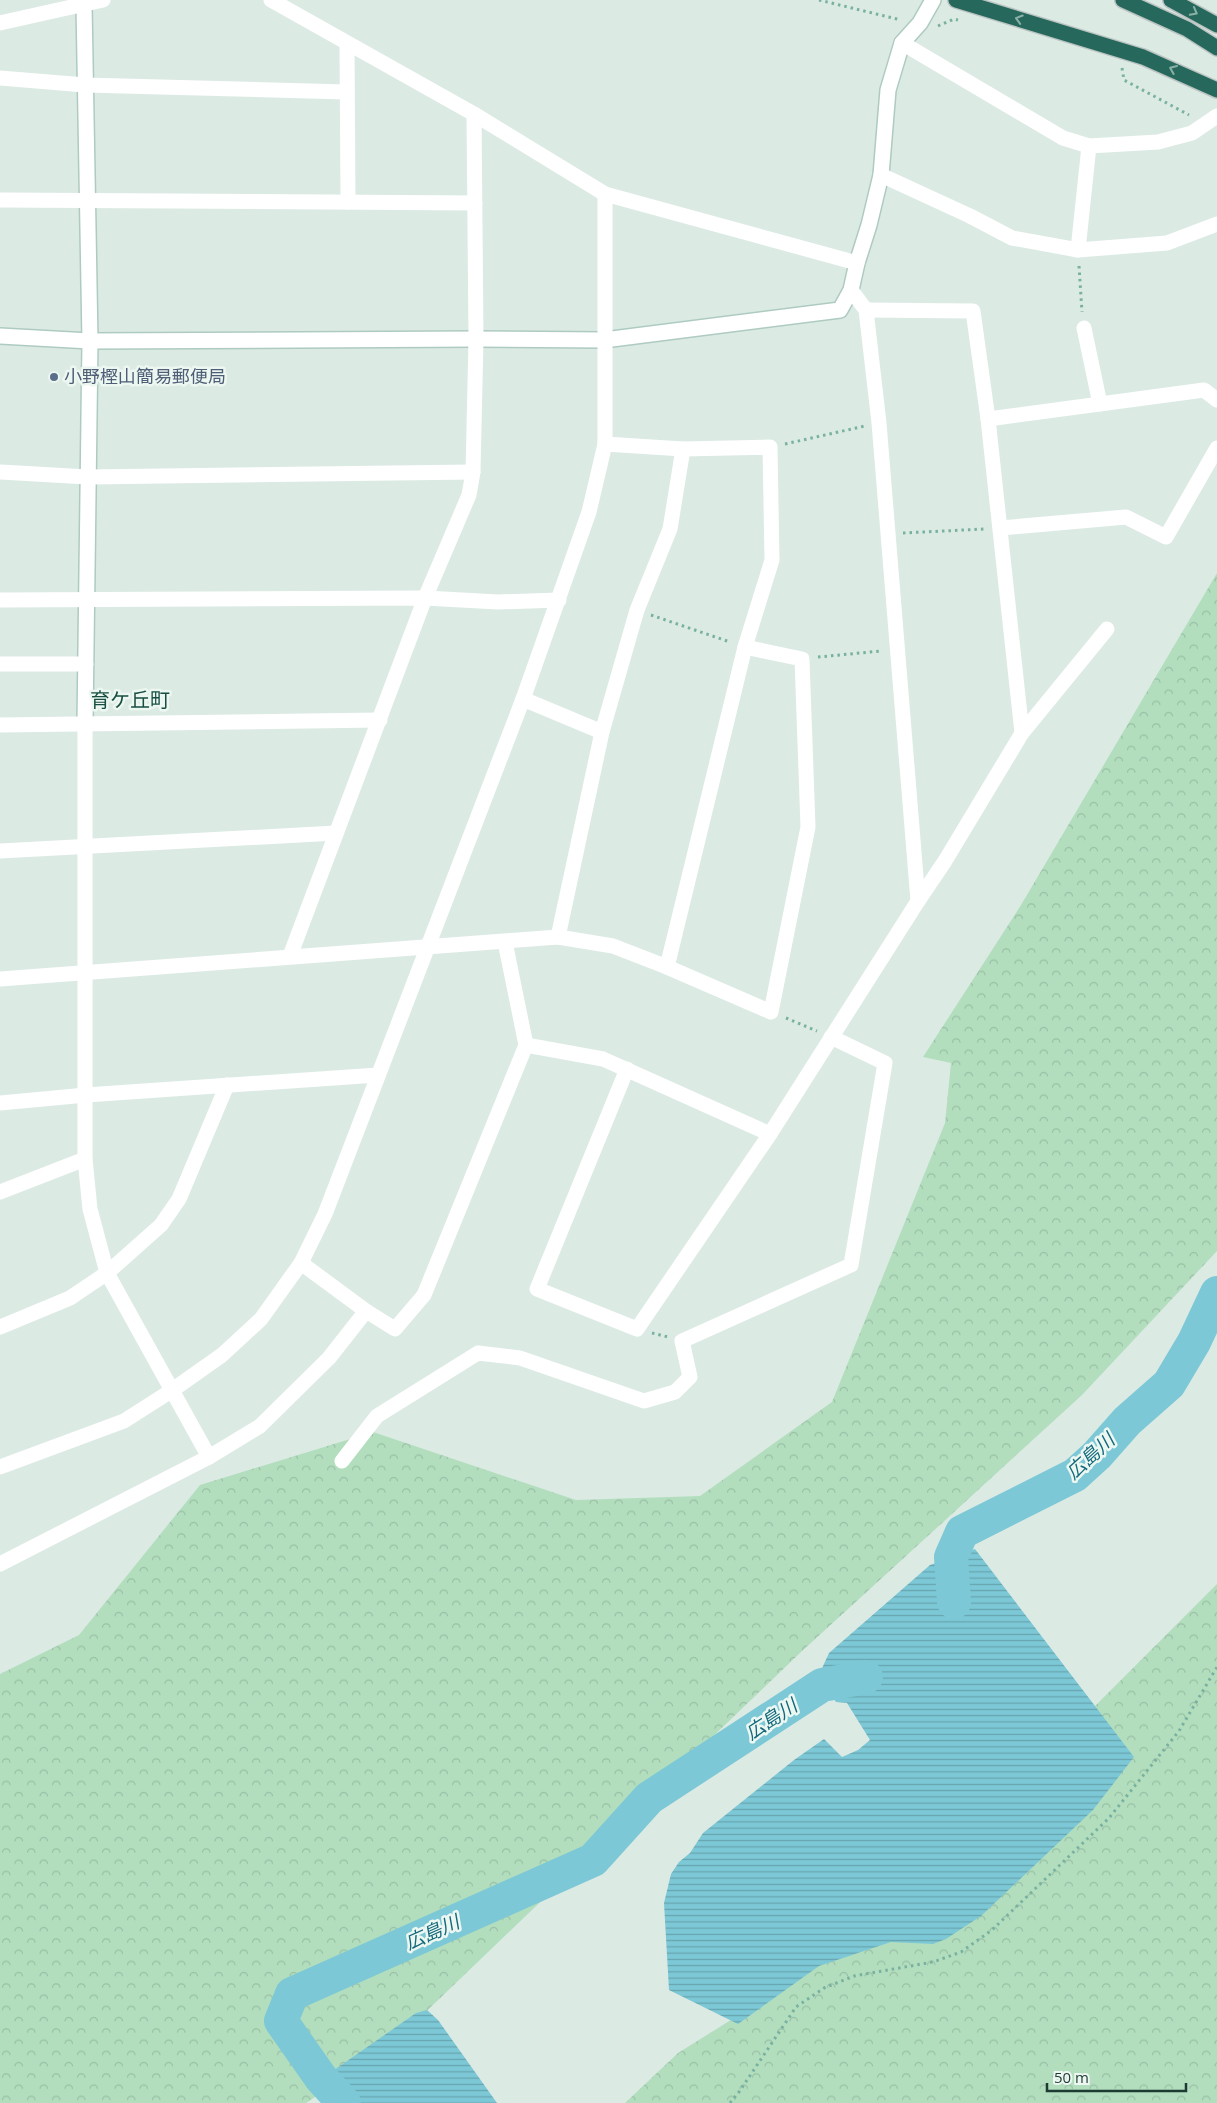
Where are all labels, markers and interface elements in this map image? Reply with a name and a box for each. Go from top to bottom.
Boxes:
one-way arrow [1189,6,1198,16]
one-way arrow [1015,15,1023,25]
one-way arrow [1169,65,1178,76]
place label: 小野樫山簡易郵便局 [64,364,226,388]
marker: 小野樫山簡易郵便局 [48,371,60,383]
district label: 育ケ丘町 [90,686,170,713]
water label: 広島川 [1060,1426,1121,1485]
water label: 広島川 [740,1691,804,1745]
water label: 広島川 [401,1908,465,1955]
scale bar [1047,2060,1186,2092]
text: 50 m [1054,2067,1089,2087]

